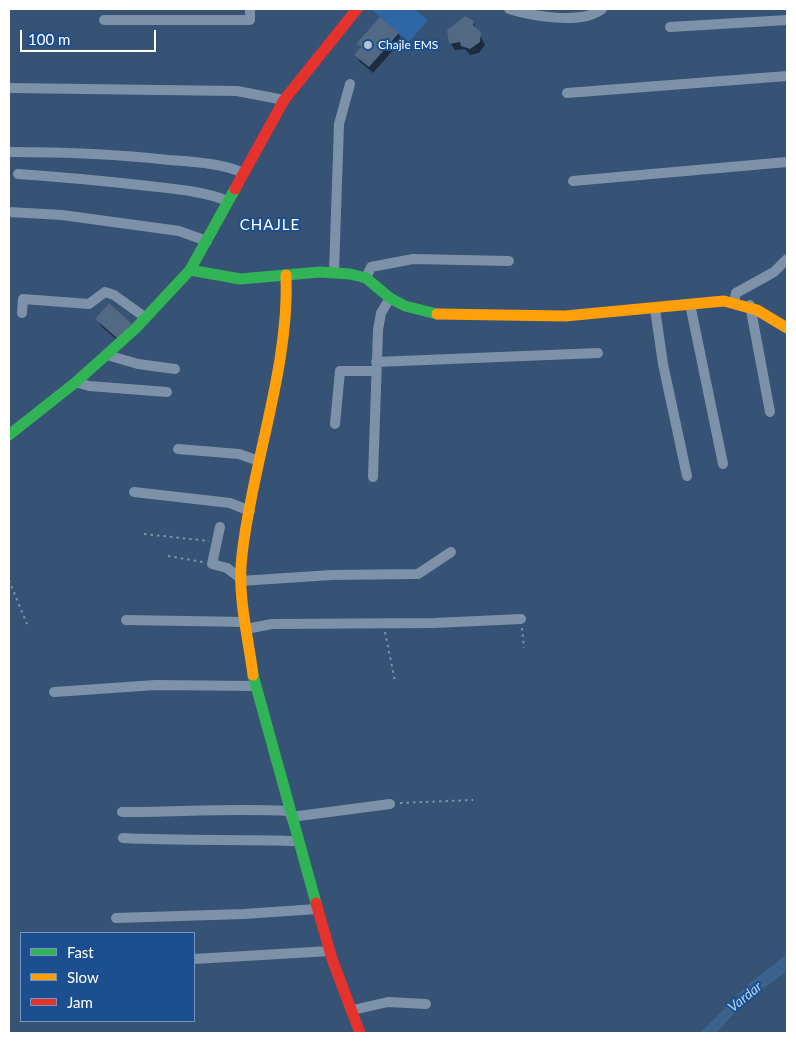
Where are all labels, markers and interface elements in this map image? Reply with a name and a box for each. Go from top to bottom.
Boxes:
scale bar [22,20,159,52]
text: 100 m [28,30,70,48]
place label: Chajle EMS [378,38,438,52]
marker: Chajle EMS [362,39,374,51]
district label: CHAJLE [239,216,301,234]
legend [20,932,195,1022]
text: Fast [67,943,94,961]
text: Slow [67,968,99,986]
water label: Vardar [725,978,765,1016]
text: Jam [67,993,93,1011]

